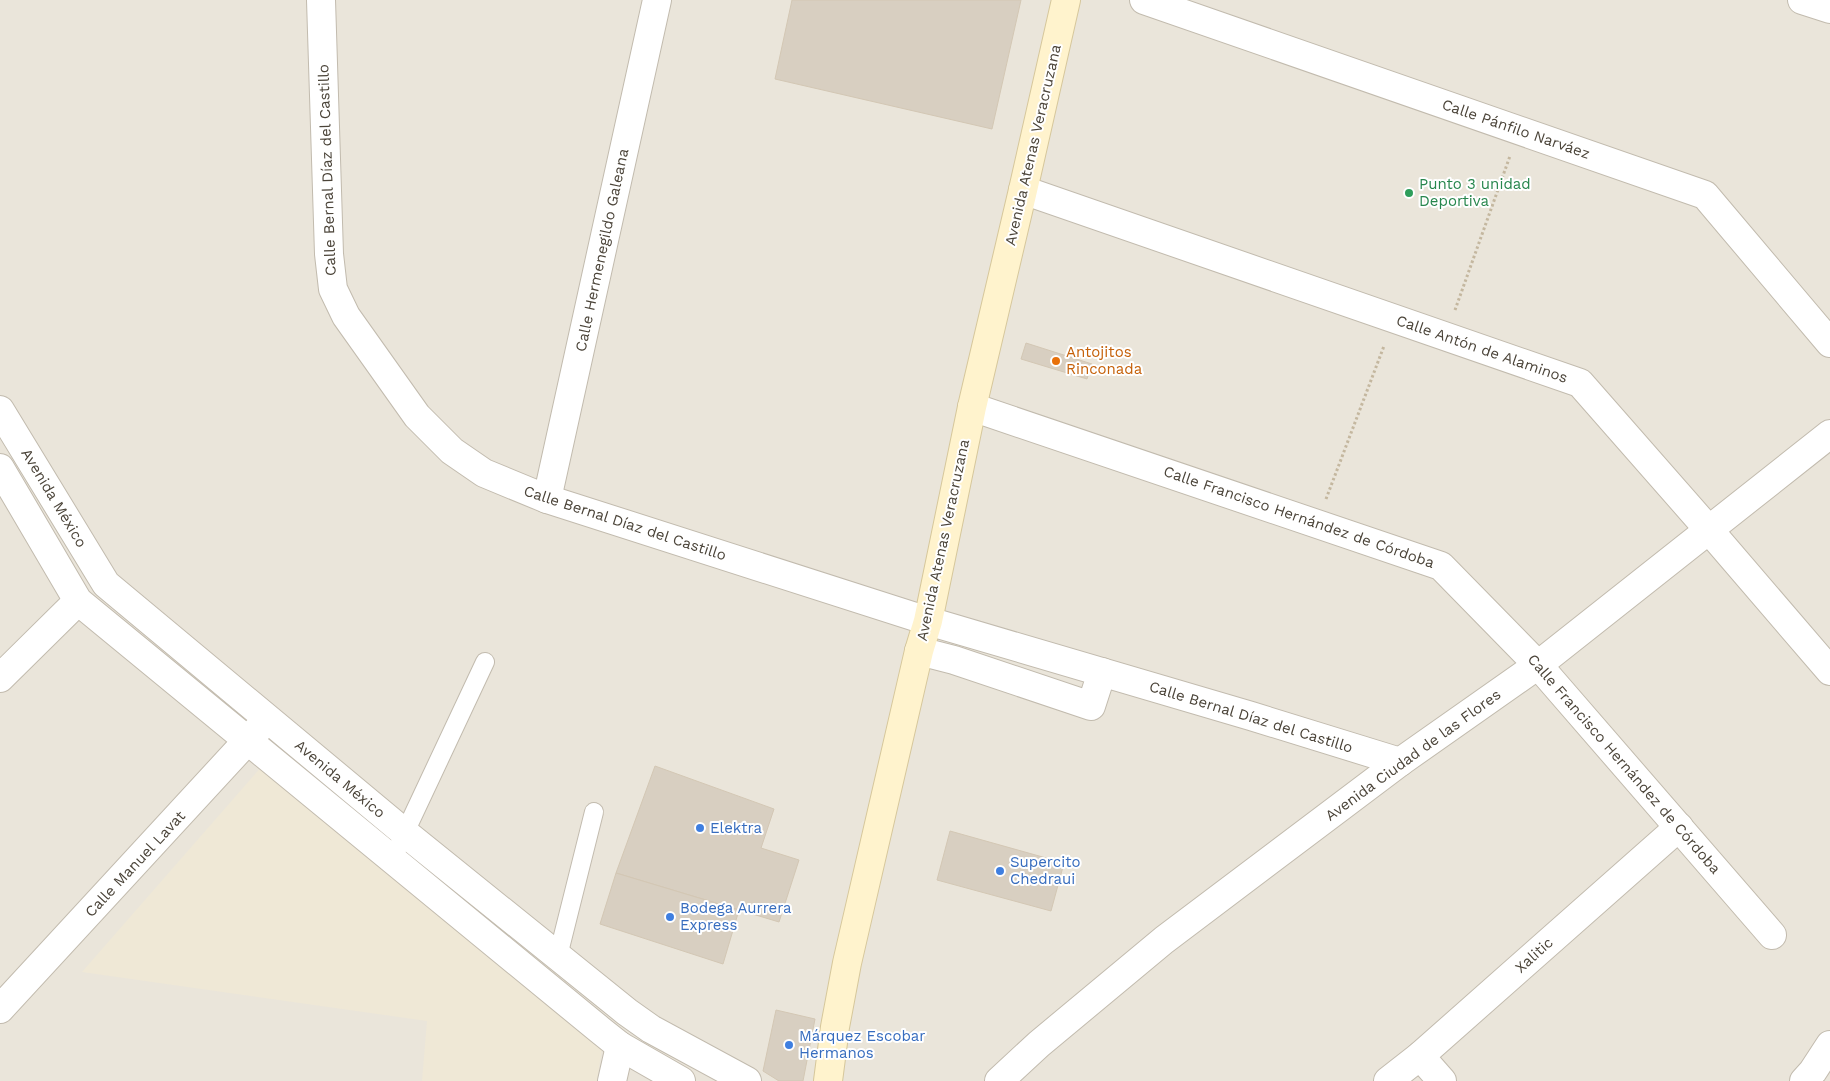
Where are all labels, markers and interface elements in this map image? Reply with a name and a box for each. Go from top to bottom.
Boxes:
street label: Avenida Atenas Veracruzana [1001,42,1065,247]
street label: Calle Bernal Díaz del Castillo [314,64,340,276]
street label: Calle Pánfilo Narváez [1440,95,1592,163]
street label: Calle Hermenegildo Galeana [572,146,632,353]
place label: Punto 3 unidad Deportiva [1419,175,1531,210]
marker: Punto 3 unidad Deportiva [1403,187,1415,199]
street label: Calle Antón de Alaminos [1394,311,1570,387]
place label: Antojitos Rinconada [1066,343,1143,378]
marker: Antojitos Rinconada [1050,355,1062,367]
street label: Avenida Atenas Veracruzana [913,437,973,643]
street label: Avenida México [17,445,91,551]
street label: Calle Francisco Hernández de Córdoba [1161,462,1437,572]
street label: Calle Bernal Díaz del Castillo [521,482,729,564]
street label: Calle Francisco Hernández de Córdoba [1524,650,1725,878]
street label: Calle Bernal Díaz del Castillo [1147,677,1355,757]
street label: Avenida Ciudad de las Flores [1322,685,1504,825]
street label: Avenida México [291,736,389,822]
street label: Calle Manuel Lavat [81,807,189,921]
place label: Elektra [710,819,763,837]
marker: Elektra [694,822,706,834]
place label: Supercito Chedraui [1010,853,1080,888]
marker: Supercito Chedraui [994,865,1006,877]
place label: Bodega Aurrera Express [680,899,792,934]
marker: Bodega Aurrera Express [664,911,676,923]
street label: Xalitic [1511,933,1557,977]
place label: Márquez Escobar Hermanos [799,1027,925,1062]
marker: Márquez Escobar Hermanos [783,1039,795,1051]

